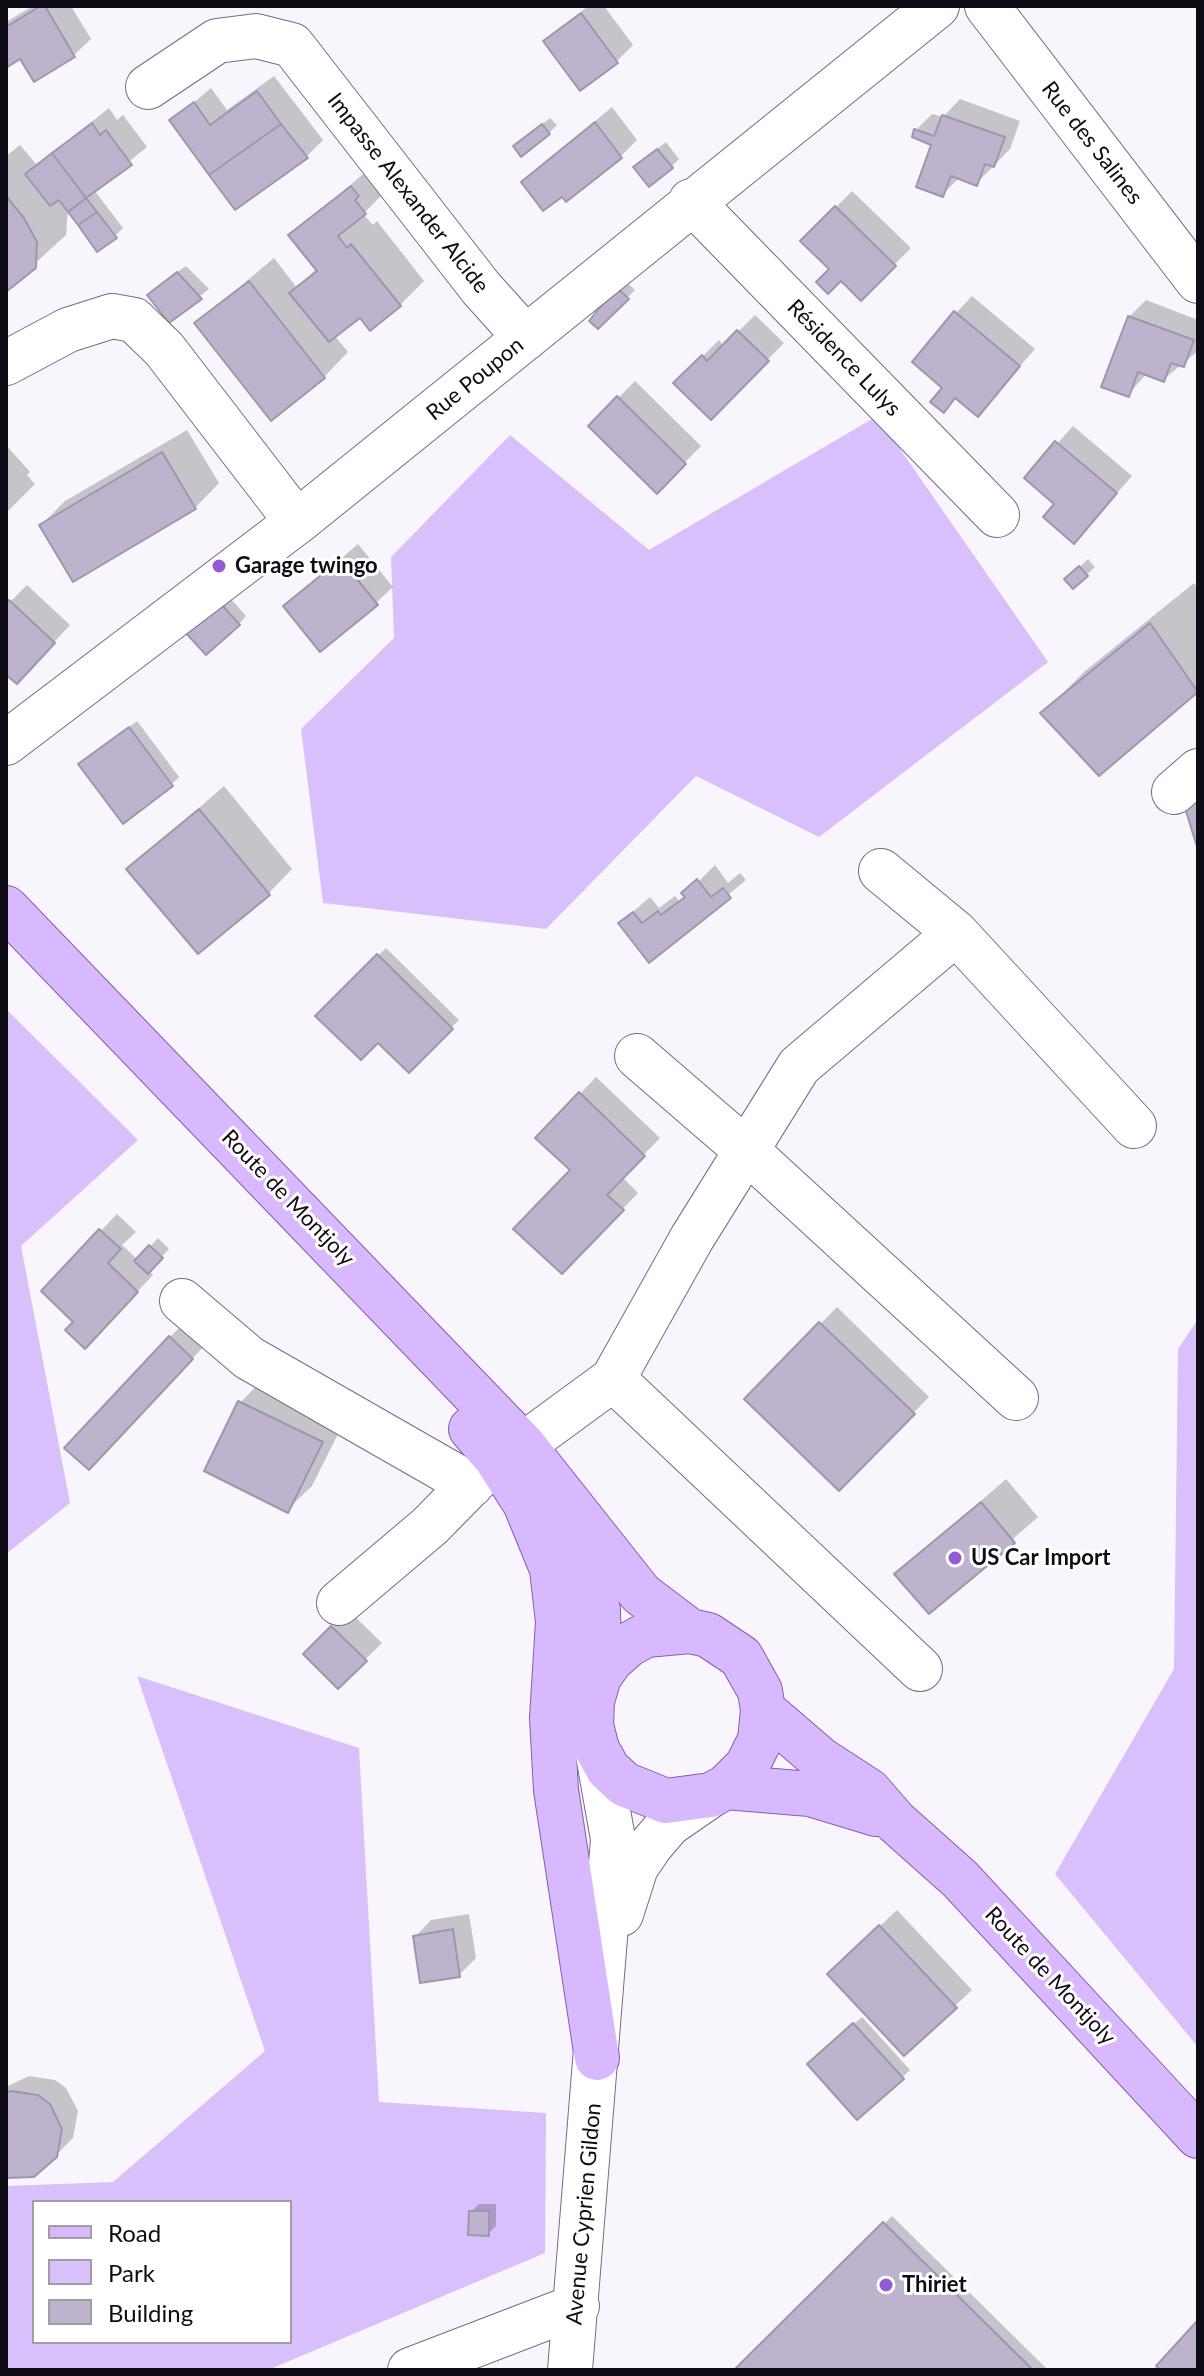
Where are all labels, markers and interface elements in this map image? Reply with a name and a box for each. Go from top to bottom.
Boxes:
street label: Rue des Salines [1036,76,1148,210]
street label: Impasse Alexander Alcide [322,88,494,298]
street label: Résidence Lulys [782,294,906,422]
street label: Rue Poupon [421,332,529,426]
place label: Garage twingo [235,553,378,579]
marker: Garage twingo [210,557,228,575]
street label: Route de Montjoly [216,1124,360,1272]
place label: US Car Import [971,1545,1110,1571]
marker: US Car Import [946,1549,964,1567]
street label: Route de Montjoly [979,1901,1121,2051]
street label: Avenue Cyprien Gildon [561,2102,607,2326]
legend [32,2200,292,2344]
text: Road [108,2218,161,2247]
text: Park [108,2258,155,2287]
place label: Thiriet [902,2272,967,2298]
marker: Thiriet [877,2276,895,2294]
text: Building [108,2298,193,2327]

